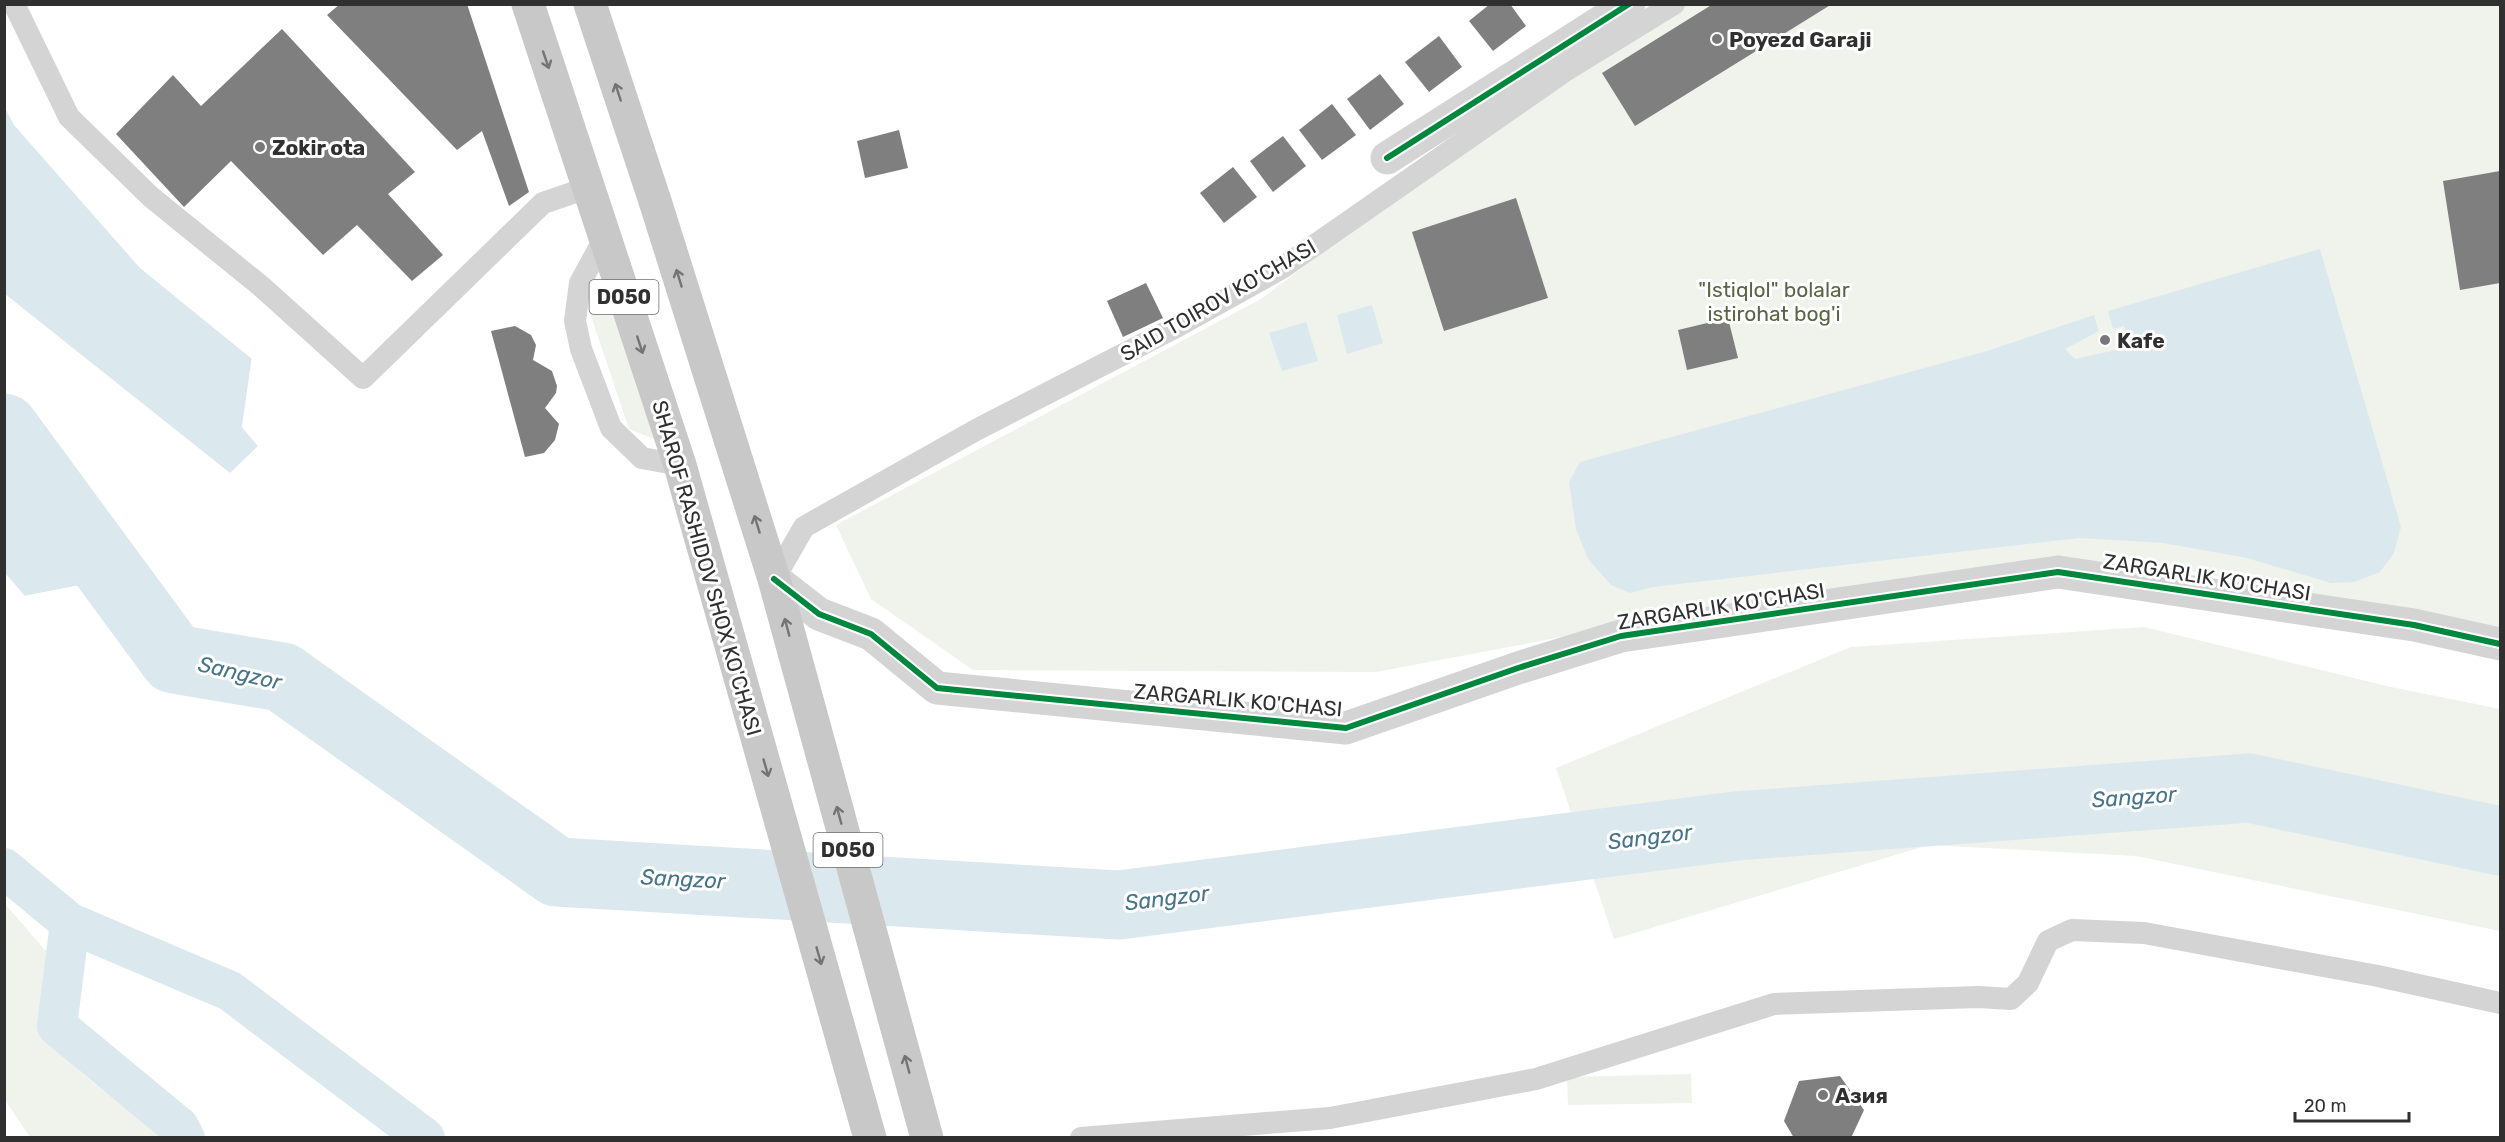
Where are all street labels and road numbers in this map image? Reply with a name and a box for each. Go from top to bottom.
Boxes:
street label: SAID TOIROV KO'CHASI [1116,234,1320,366]
road number: D050 [590,280,658,314]
street label: SHAROF RASHIDOV SHOX KO'CHASI [647,397,767,739]
street label: ZARGARLIK KO'CHASI [2102,548,2312,606]
street label: ZARGARLIK KO'CHASI [1616,577,1826,635]
street label: ZARGARLIK KO'CHASI [1132,678,1344,722]
road number: D050 [814,833,882,867]

